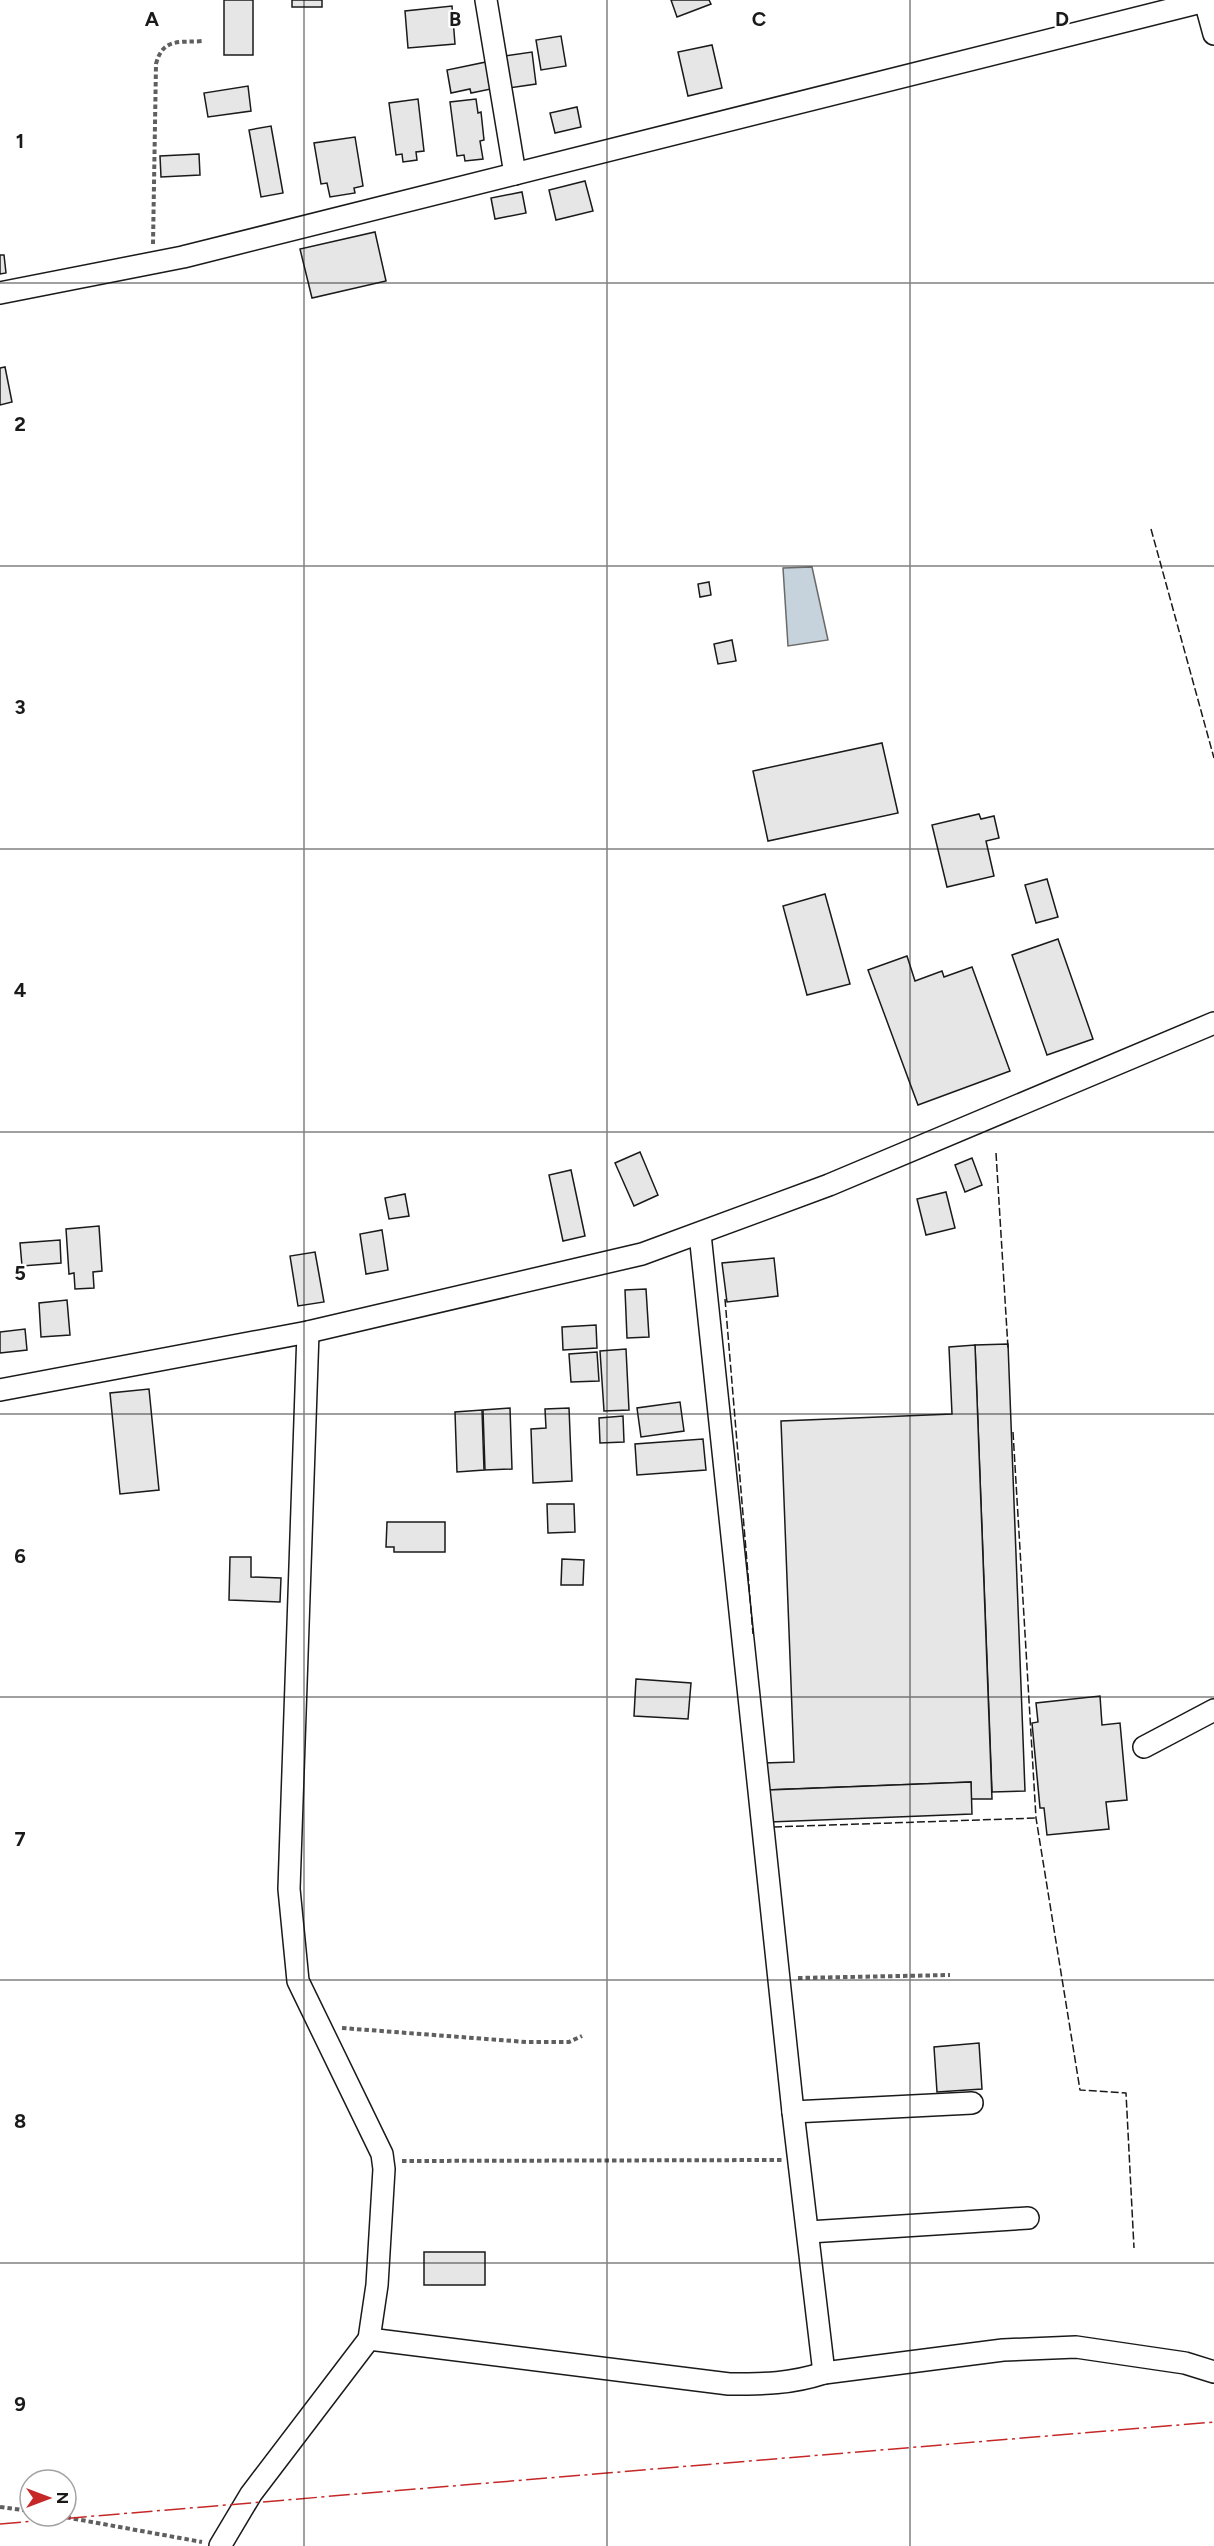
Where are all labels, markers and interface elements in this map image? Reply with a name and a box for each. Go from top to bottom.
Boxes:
text: A [145,7,160,31]
text: B [449,7,461,31]
text: C [752,7,766,31]
text: D [1055,7,1069,31]
text: 1 [16,129,24,153]
text: 2 [14,412,26,436]
text: 3 [14,695,26,719]
text: 4 [14,978,27,1002]
text: 5 [14,1261,26,1285]
text: 6 [14,1544,26,1568]
text: 7 [14,1827,26,1851]
text: 8 [14,2109,26,2133]
text: 9 [14,2392,26,2416]
north arrow [18,2468,78,2528]
text: N [53,2492,72,2504]

